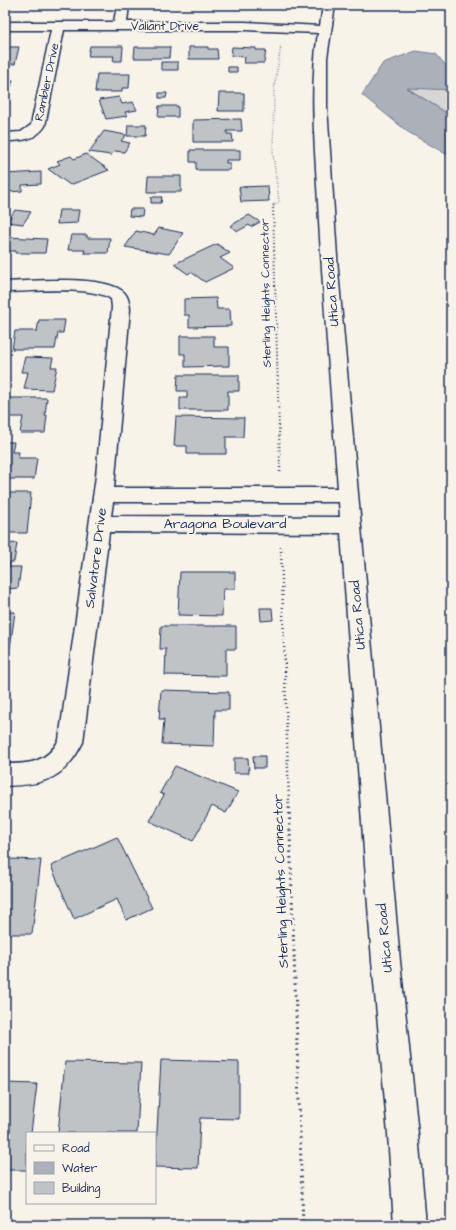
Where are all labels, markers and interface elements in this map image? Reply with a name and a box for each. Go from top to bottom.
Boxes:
street label: Valiant Drive [131,18,200,35]
street label: Rambler Drive [30,41,64,123]
street label: Sterling Heights Connector [256,218,277,368]
street label: Utica Road [320,257,344,327]
street label: Salvatore Drive [80,506,112,609]
street label: Aragona Boulevard [164,514,286,534]
street label: Utica Road [345,580,371,650]
street label: Sterling Heights Connector [268,793,294,968]
street label: Utica Road [372,903,398,973]
legend [26,1132,156,1204]
text: Road [62,1140,90,1157]
text: Water [62,1160,98,1177]
text: Building [62,1180,100,1198]

